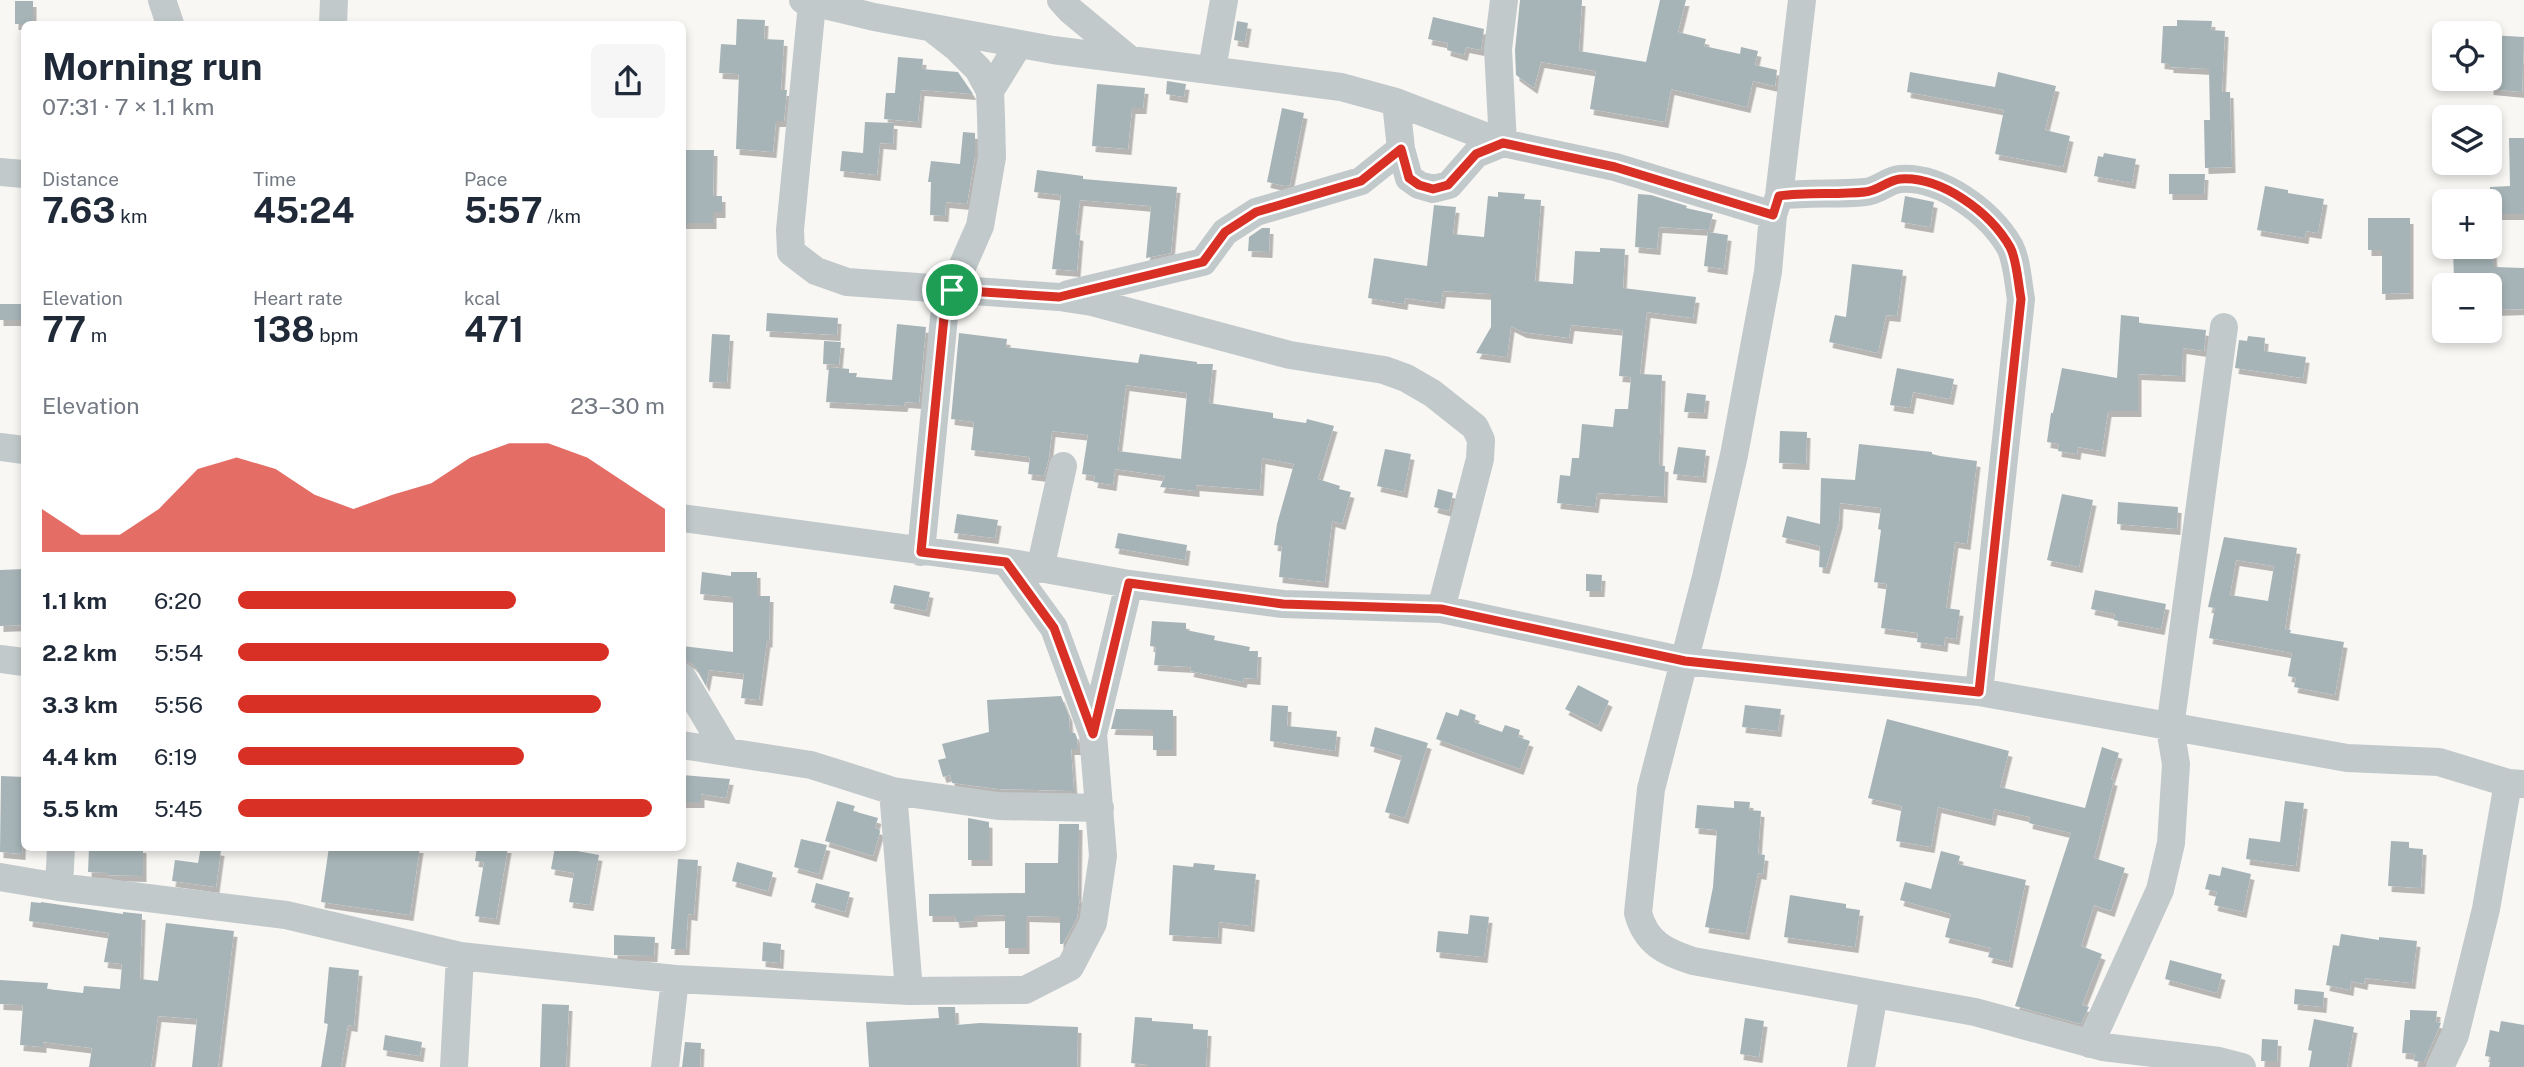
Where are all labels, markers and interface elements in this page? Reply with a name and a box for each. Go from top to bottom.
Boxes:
map controls [2432,21,2502,343]
button: locate [2432,21,2502,91]
text: Morning run [42,44,263,89]
button: share [591,44,665,118]
text: 07:31 · 7 × 1.1 km [42,93,215,120]
button: layers [2432,105,2502,175]
text: Distance [42,168,119,190]
text: Time [253,168,296,190]
text: Pace [464,168,507,190]
button: + [2432,189,2502,259]
text: 7.63 [42,190,116,231]
text: 45:24 [253,190,355,231]
text: 5:57 [464,190,543,231]
text: km [116,205,147,227]
text: /km [543,205,581,227]
pin [922,260,982,320]
icon: arrive [933,271,971,309]
button: − [2432,273,2502,343]
text: Elevation [42,287,123,309]
text: Heart rate [253,287,343,309]
text: kcal [464,287,501,309]
text: 77 [42,309,86,350]
text: 138 [253,309,315,350]
text: 471 [464,309,524,350]
text: m [86,324,107,346]
text: bpm [315,324,358,346]
text: Elevation [42,392,140,419]
text: 23–30 m [570,392,665,419]
text: 1.1 km [42,587,107,614]
text: 6:20 [154,587,202,614]
text: 2.2 km [42,639,117,666]
text: 5:54 [154,639,203,666]
text: 3.3 km [42,691,118,718]
text: 5:56 [154,691,203,718]
text: 4.4 km [42,743,117,770]
text: 6:19 [154,743,197,770]
text: 5.5 km [42,795,118,822]
text: 5:45 [154,795,203,822]

